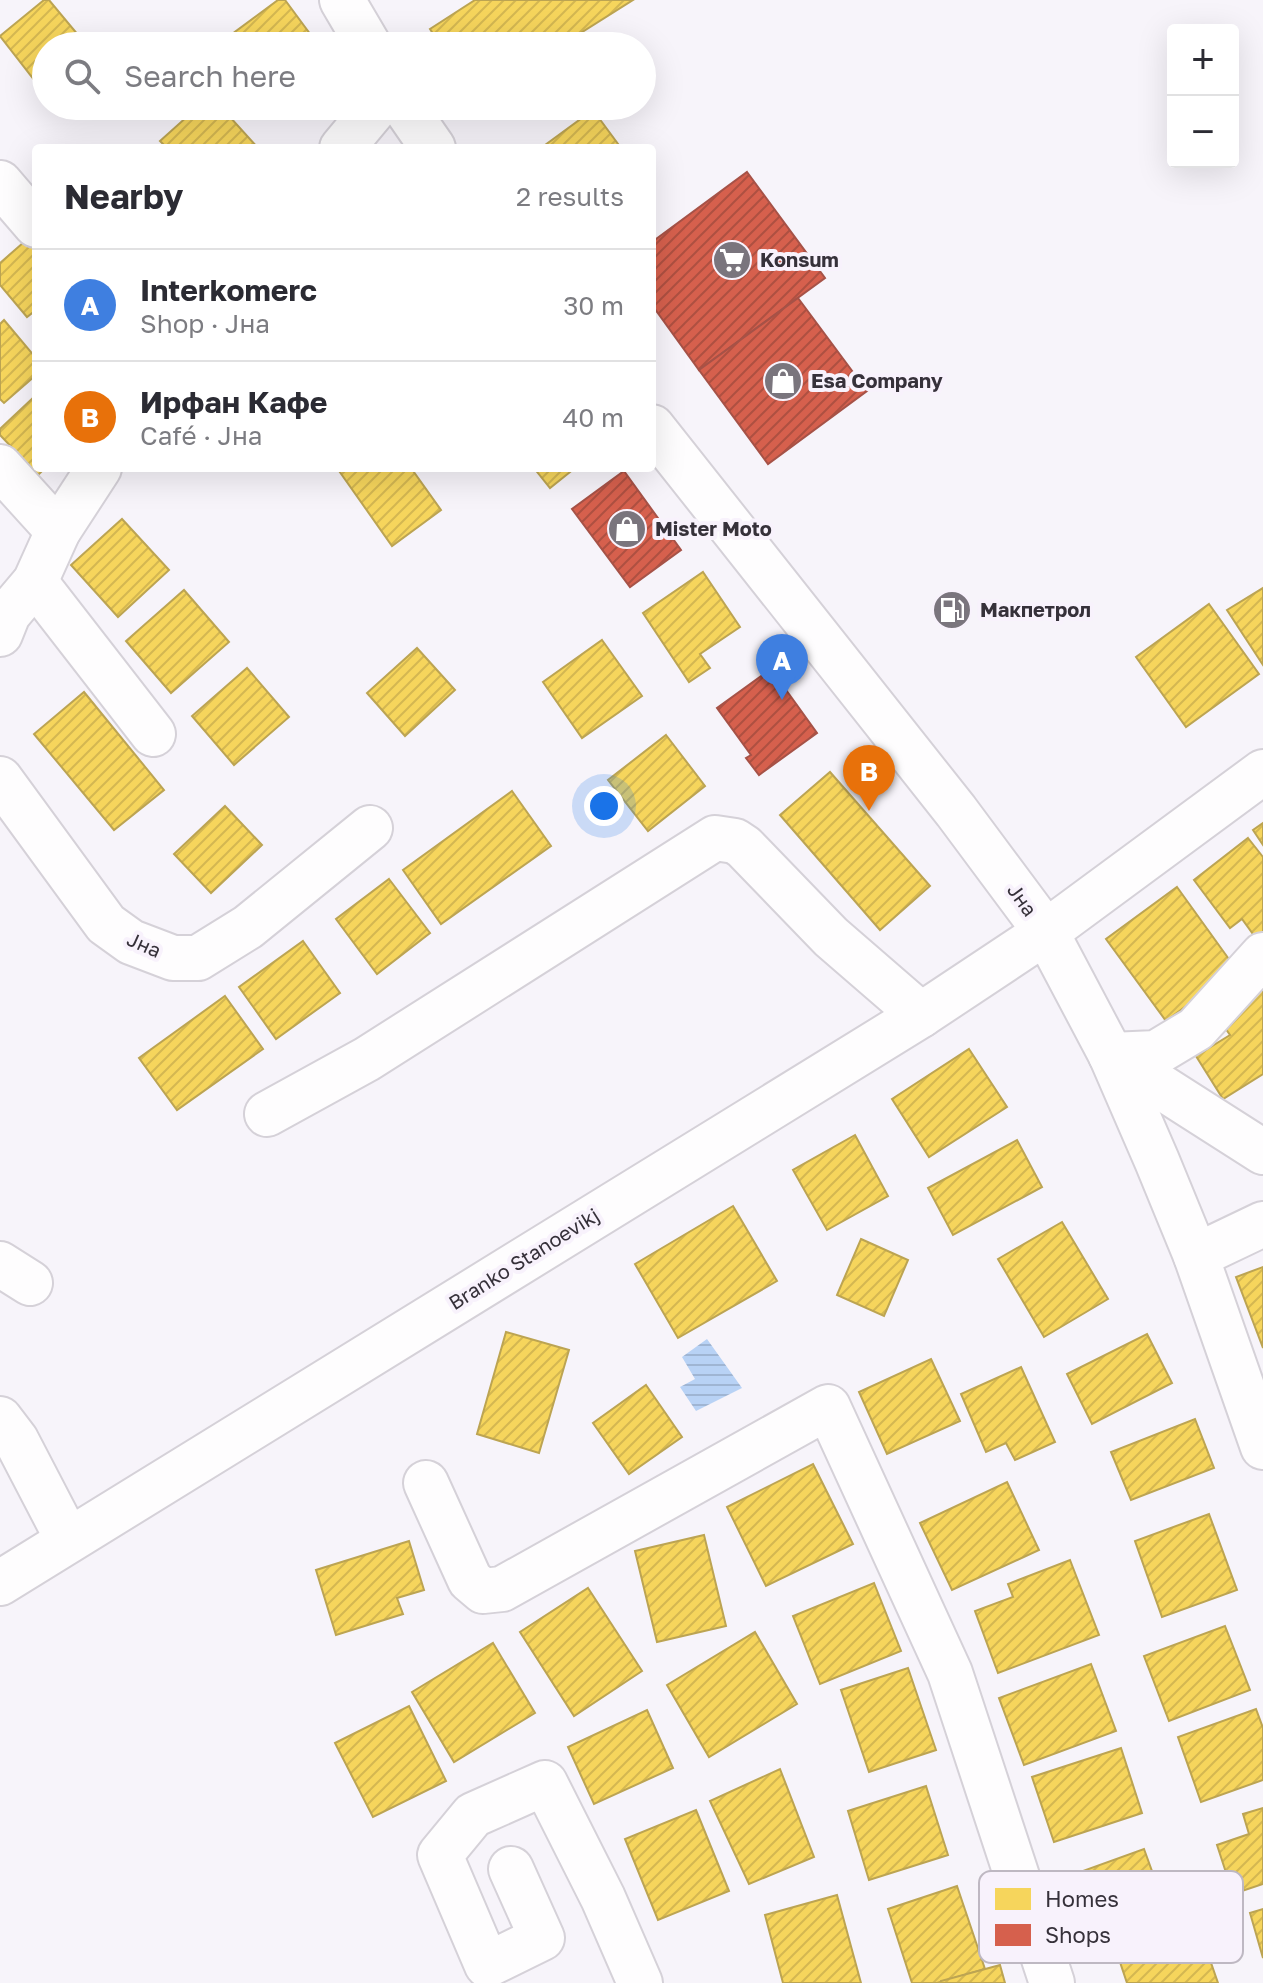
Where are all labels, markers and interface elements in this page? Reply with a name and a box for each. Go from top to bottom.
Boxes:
map controls [1167,24,1239,168]
button: + [1167,24,1239,96]
search box [32,32,656,120]
icon: search [60,54,104,98]
text: Search here [124,58,296,94]
button: − [1167,96,1239,168]
text: Nearby [64,176,184,216]
text: 2 results [516,181,624,212]
supermarket icon: Konsum [711,239,753,281]
place label: Konsum [760,247,839,271]
text: Interkomerc [140,272,317,308]
text: A [81,290,99,321]
text: 30 m [563,290,624,321]
text: Shop · Јна [140,308,270,339]
shop icon: Esa Company [762,360,804,402]
place label: Esa Company [811,368,943,392]
text: Ирфан Кафе [140,384,328,420]
text: B [81,402,99,433]
text: 40 m [563,402,624,433]
text: Café · Јна [140,420,262,451]
shop icon: Mister Moto [606,508,648,550]
place label: Mister Moto [655,516,772,540]
fuel station icon: Макпетрол [931,589,973,631]
place label: Макпетрол [980,597,1091,621]
pin: A [756,634,808,700]
pin: B [843,745,895,811]
your location [584,786,624,826]
street label: Јна [1003,878,1043,920]
street label: Јна [124,926,165,962]
street label: Branko Stanoevikj [444,1202,603,1314]
legend [979,1871,1243,1963]
text: Homes [1045,1885,1119,1912]
text: Shops [1045,1921,1111,1948]

